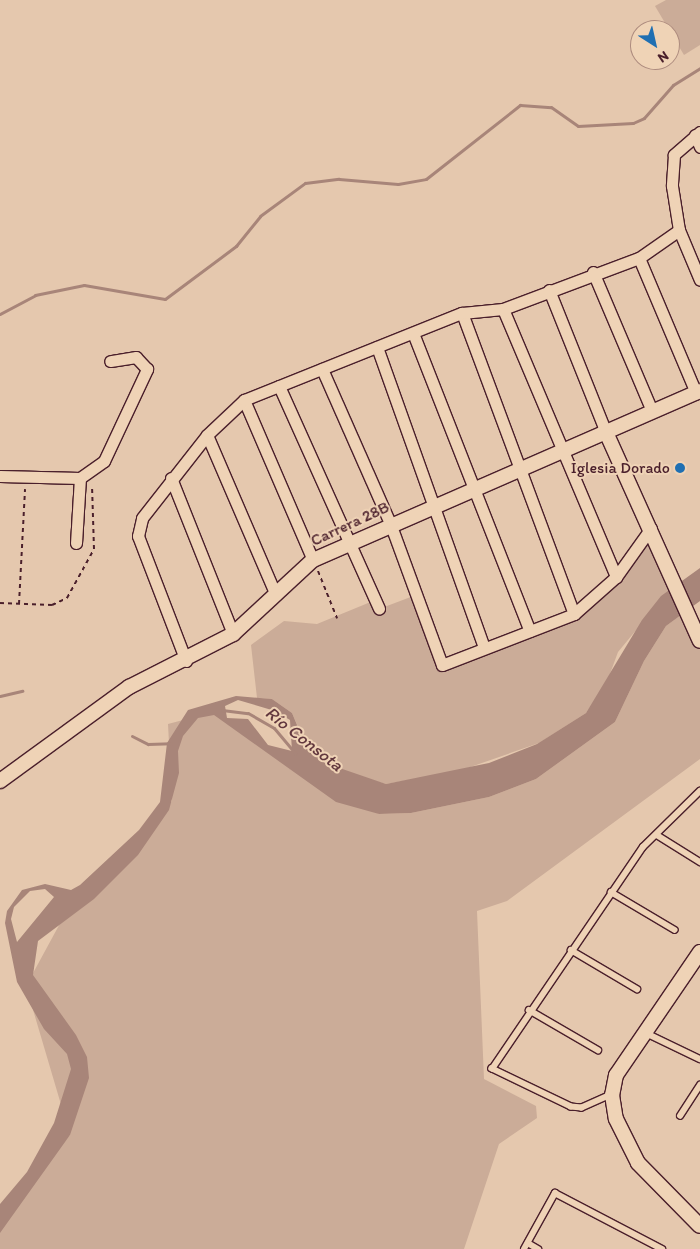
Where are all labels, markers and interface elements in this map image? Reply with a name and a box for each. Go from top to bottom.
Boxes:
north arrow [630,20,680,70]
text: N [655,47,672,67]
place label: Iglesia Dorado [571,458,670,478]
marker: Iglesia Dorado [674,462,686,474]
street label: Carrera 28B [308,497,392,551]
water label: Río Consota [261,702,347,776]

